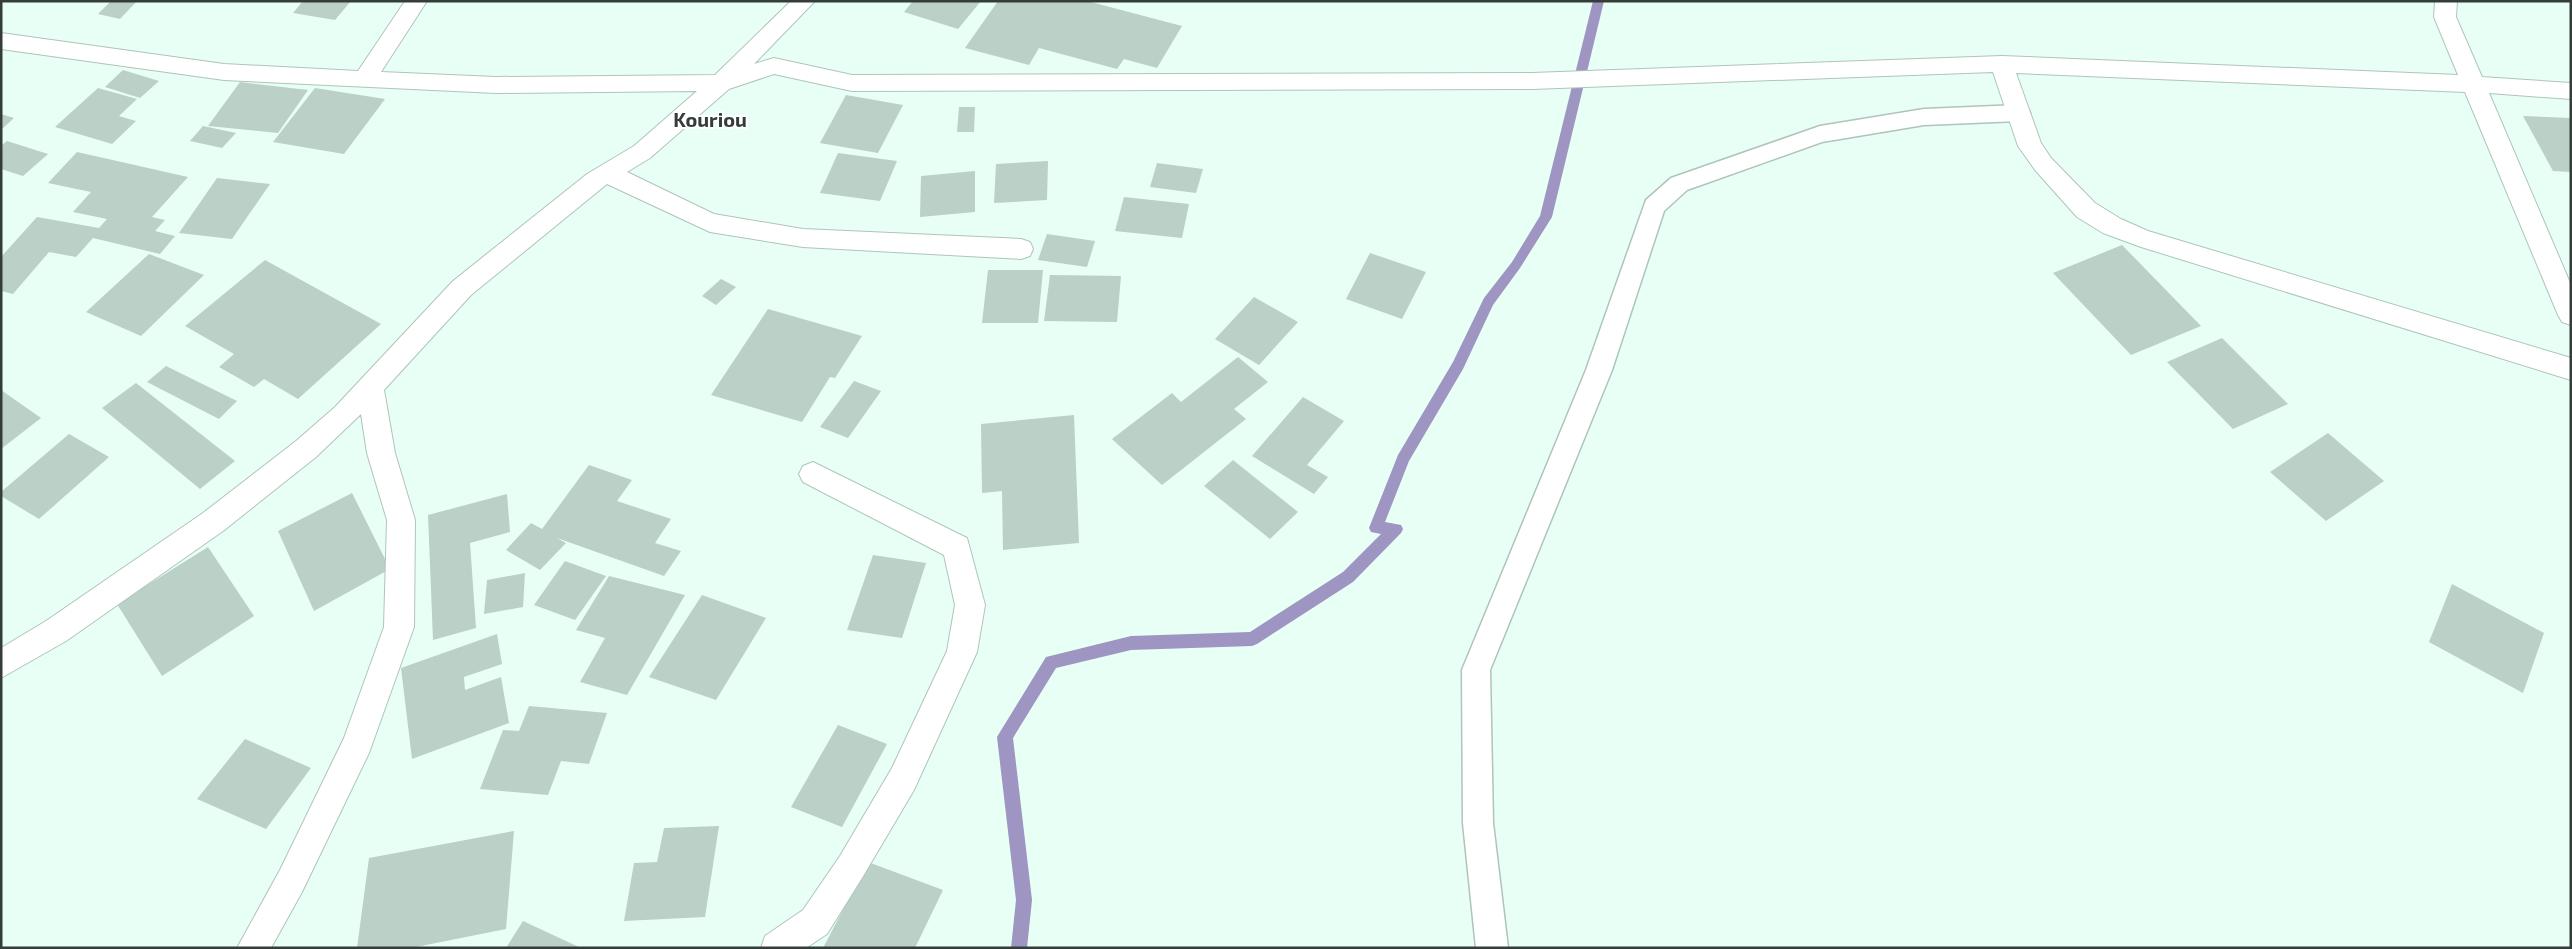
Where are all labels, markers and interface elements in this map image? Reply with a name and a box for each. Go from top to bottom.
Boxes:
district label: Kouriou [673,107,747,131]

